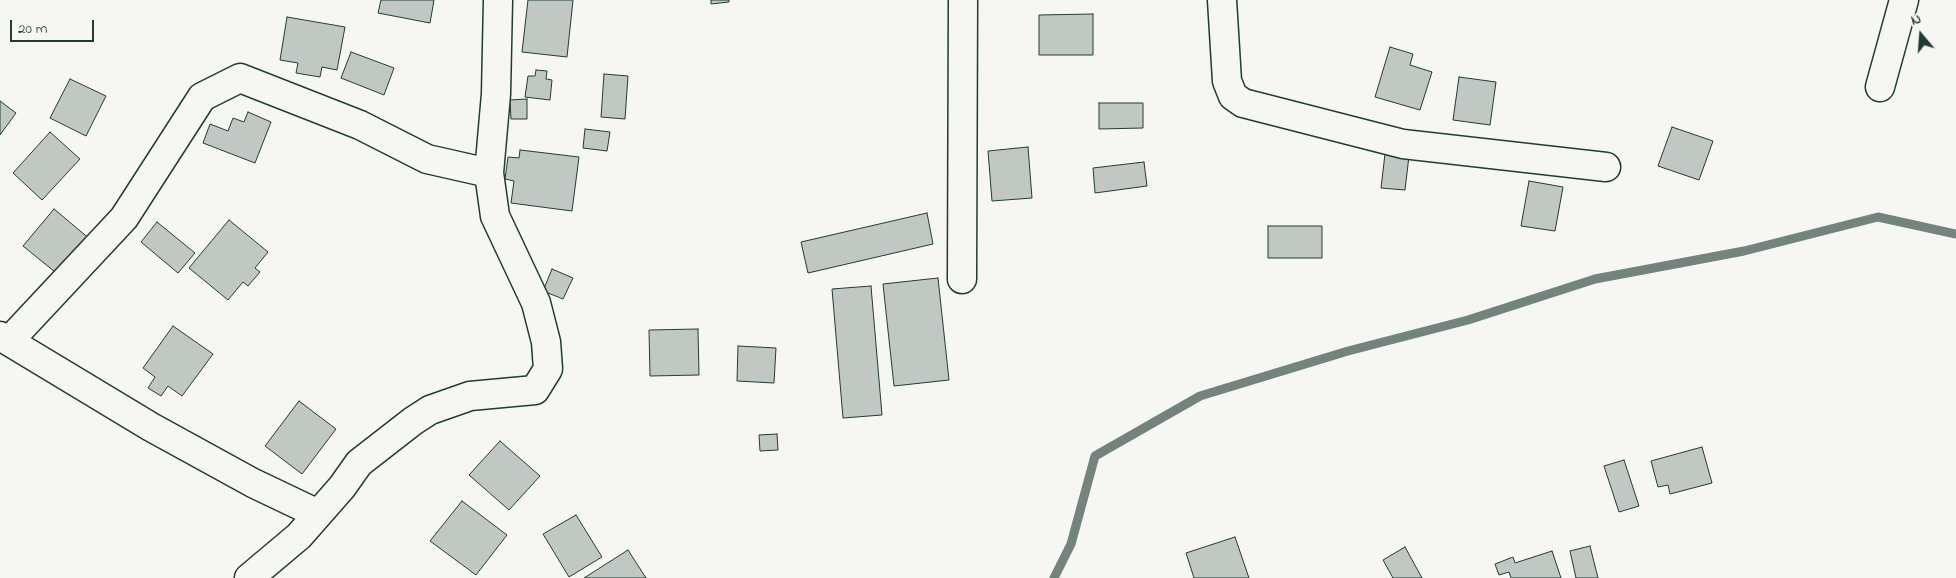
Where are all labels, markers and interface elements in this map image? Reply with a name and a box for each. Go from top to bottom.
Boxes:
text: N [1908,9,1924,32]
scale bar [12,10,96,42]
north arrow [1896,10,1946,60]
text: 20 m [18,18,47,40]

